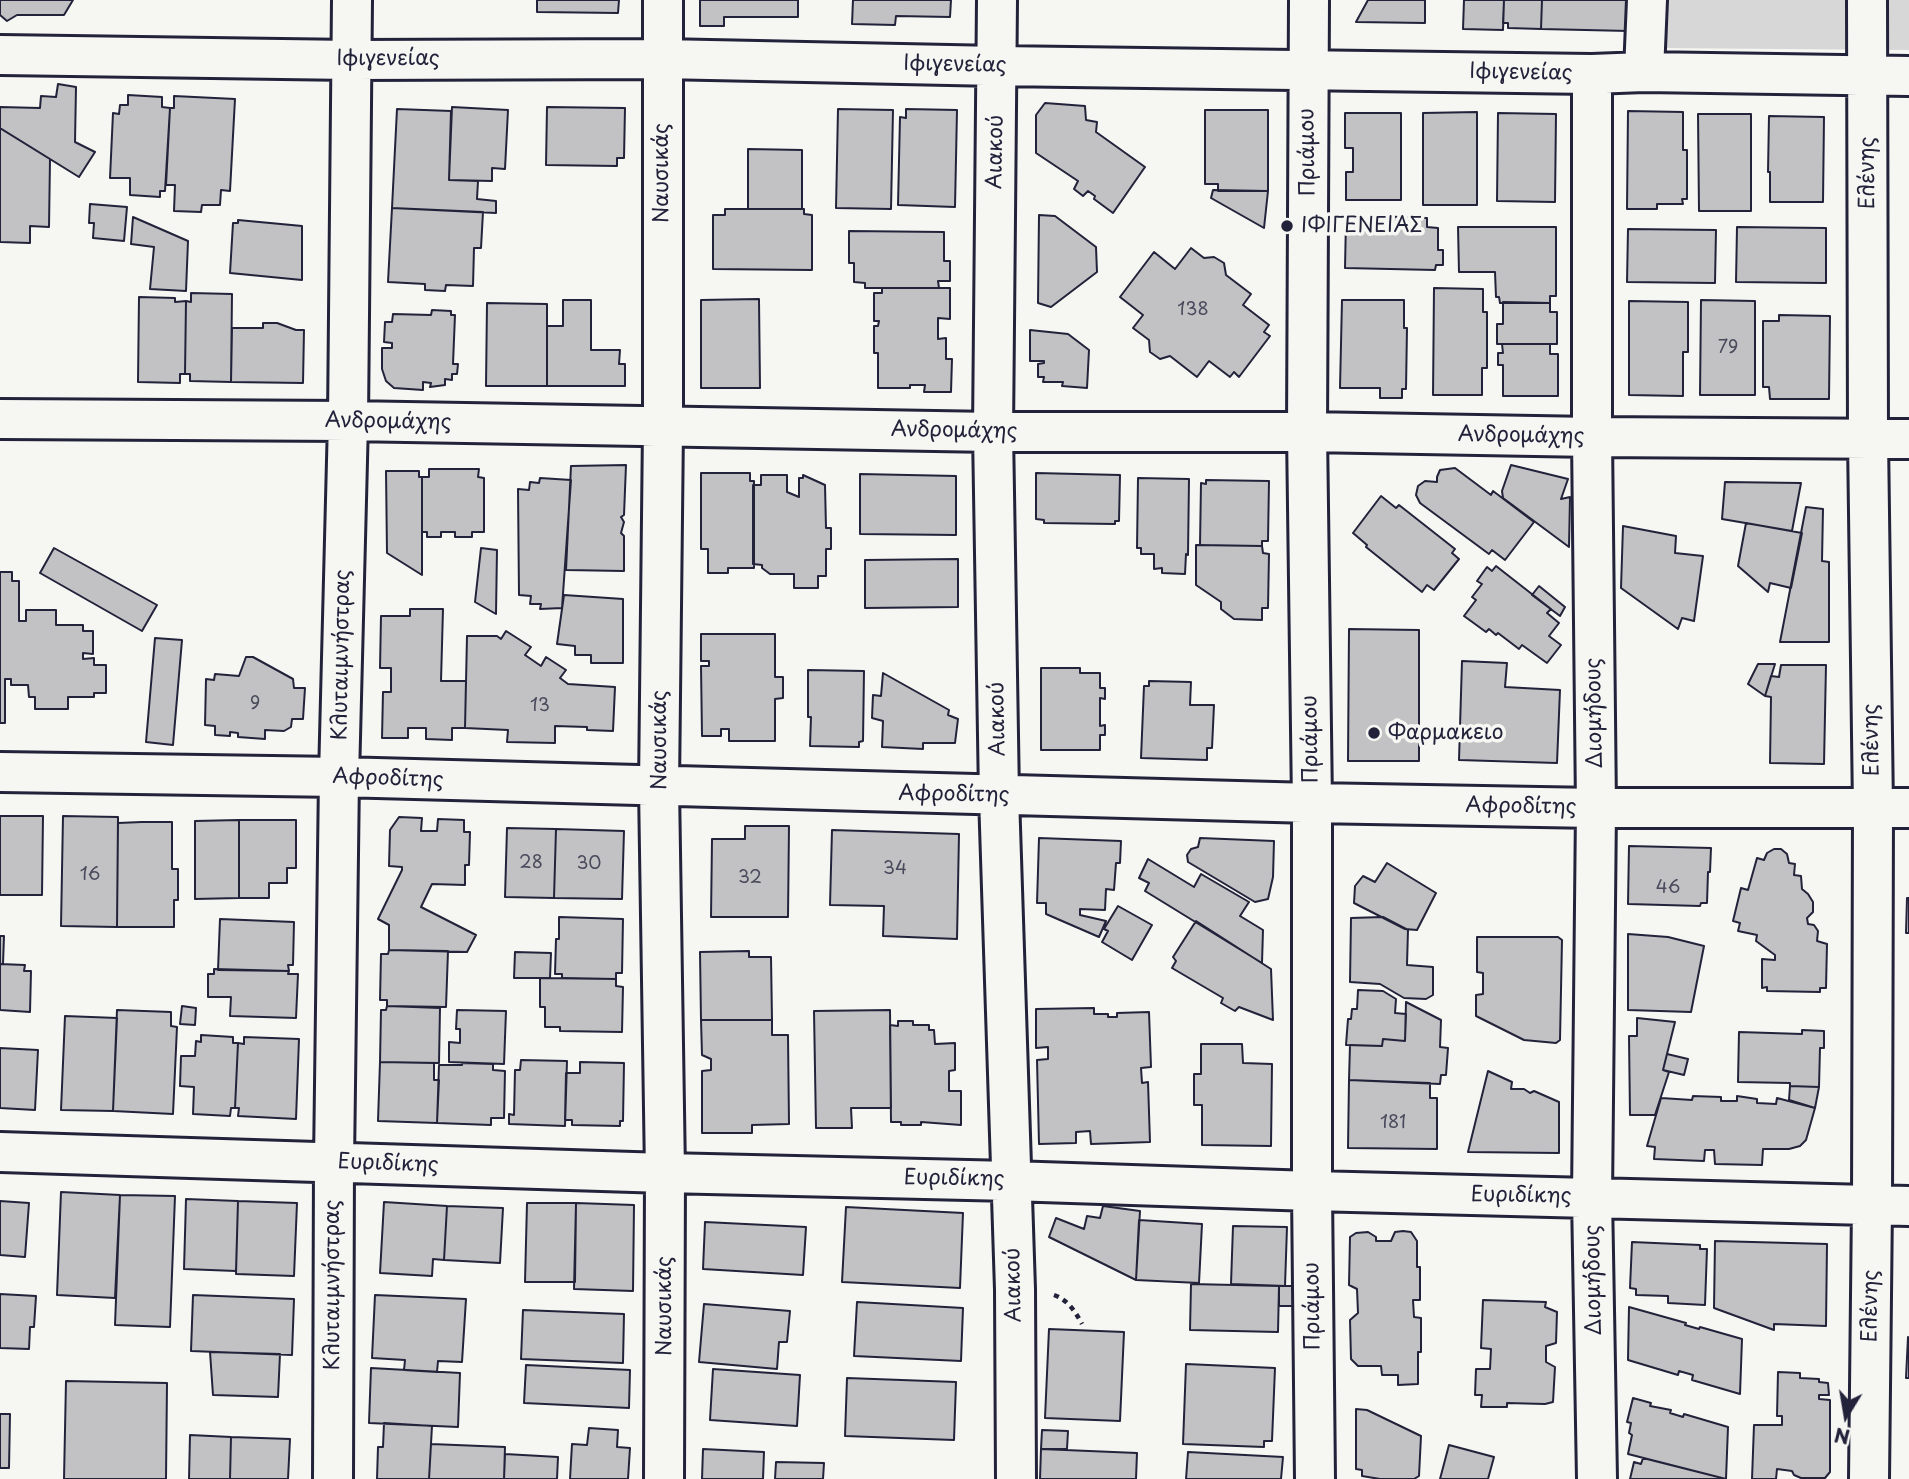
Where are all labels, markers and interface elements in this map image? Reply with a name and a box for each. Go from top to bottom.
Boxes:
street label: Ιφιγενείας [336,46,440,72]
street label: Ιφιγενείας [903,52,1007,78]
street label: Ιφιγενείας [1469,60,1573,86]
street label: Πριάμου [1295,108,1321,196]
street label: Αιακού [983,115,1009,189]
street label: Ναυσικάς [649,123,675,223]
street label: Ελένης [1855,137,1881,209]
place label: ΙΦΙΓΕΝΕΙΑΣ [1301,213,1422,239]
marker: ΙΦΙΓΕΝΕΙΑΣ [1279,218,1295,234]
house number: 138 [1177,299,1209,321]
house number: 79 [1718,337,1738,359]
street label: Ανδρομάχης [325,408,451,436]
street label: Ανδρομάχης [891,417,1017,445]
street label: Ανδρομάχης [1458,422,1584,450]
street label: Κλυταιμνήστρας [328,569,356,741]
street label: Διομήδους [1581,658,1609,768]
street label: Αιακού [985,682,1011,756]
street label: Ναυσικάς [647,690,673,790]
house number: 9 [250,693,260,715]
house number: 13 [530,695,550,717]
street label: Πριάμου [1298,695,1324,783]
street label: Ελένης [1859,703,1885,777]
place label: Φαρμακειο [1388,720,1503,746]
marker: Φαρμακειο [1366,725,1382,741]
street label: Αφροδίτης [332,764,444,794]
street label: Αφροδίτης [898,781,1010,809]
street label: Αφροδίτης [1465,793,1577,821]
house number: 28 [519,852,543,874]
house number: 30 [576,853,602,875]
house number: 34 [883,858,907,880]
house number: 16 [80,864,100,886]
house number: 32 [738,867,762,889]
house number: 46 [1656,877,1680,899]
house number: 181 [1380,1112,1406,1134]
street label: Ευριδίκης [337,1150,439,1178]
street label: Ευριδίκης [903,1166,1005,1192]
street label: Ευριδίκης [1470,1183,1572,1209]
street label: Κλυταιμνήστρας [320,1200,346,1370]
street label: Διομήδους [1580,1225,1608,1335]
street label: Αιακού [1001,1248,1027,1322]
street label: Ναυσικάς [652,1256,678,1356]
street label: Πριάμου [1300,1262,1326,1350]
street label: Ελένης [1858,1269,1884,1343]
north arrow [1811,1381,1881,1451]
text: N [1832,1421,1852,1452]

